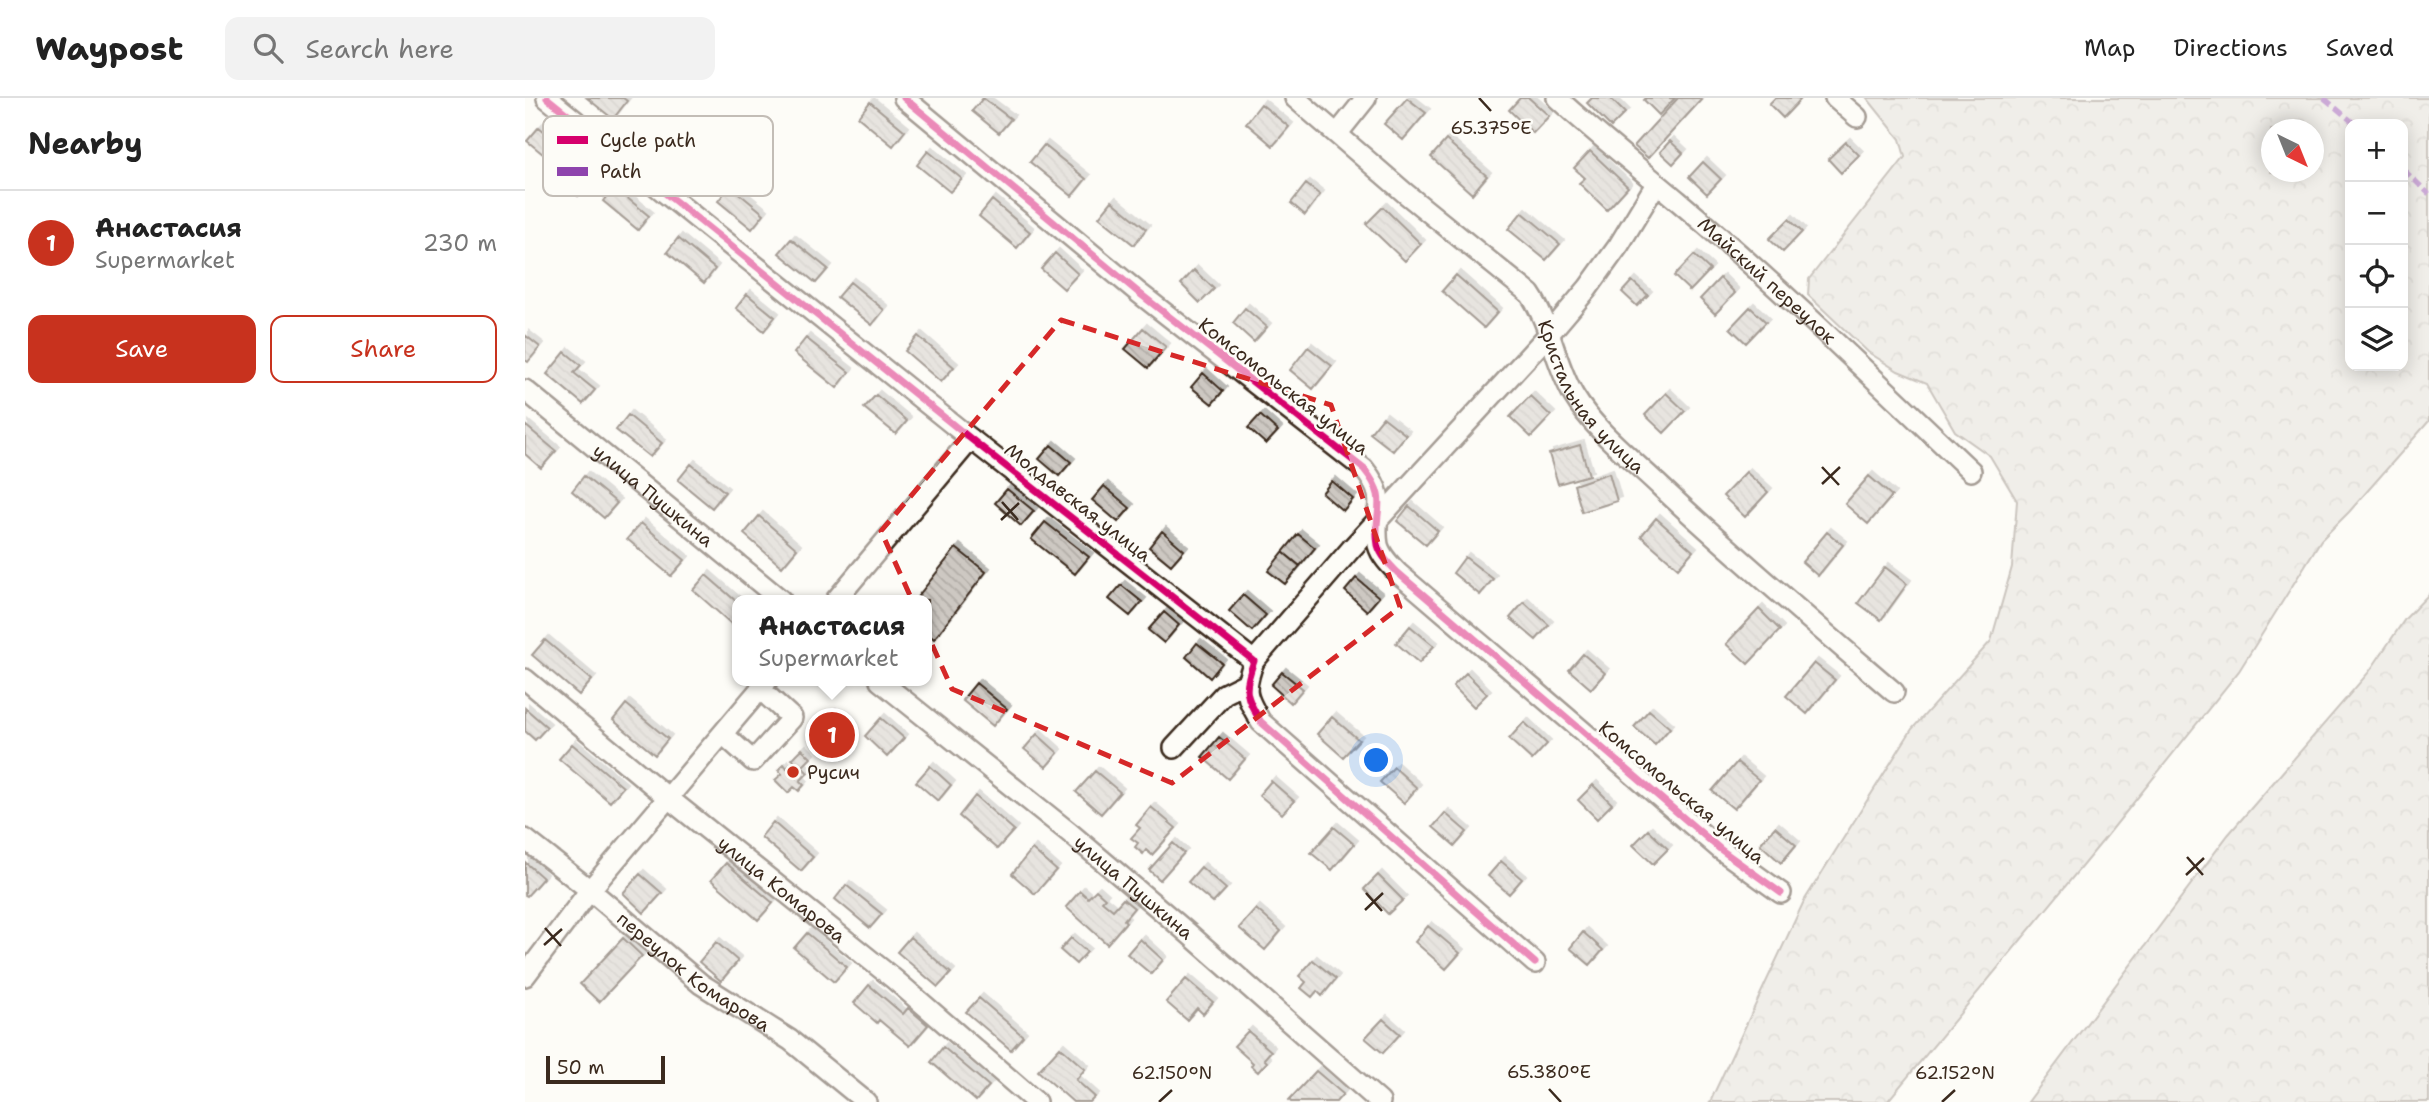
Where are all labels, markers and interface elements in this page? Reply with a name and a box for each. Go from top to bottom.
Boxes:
search box [225,17,715,80]
text: Waypost [35,26,183,71]
icon: search [249,29,287,67]
text: Search here [305,31,454,66]
text: Map [2084,32,2135,64]
text: Directions [2173,32,2288,64]
text: Saved [2326,32,2394,64]
legend [543,116,773,196]
text: 65.375°E [1450,116,1532,140]
north arrow [2261,119,2324,182]
map controls [2345,119,2408,371]
button: + [2345,119,2408,182]
text: Nearby [28,123,143,164]
text: Cycle path [600,128,696,153]
text: Path [600,159,642,184]
button: − [2345,182,2408,245]
text: Анастасия [95,210,242,245]
street label: Майский переулок [1692,211,1841,350]
text: 1 [46,228,56,258]
text: 230 m [423,228,497,258]
text: Supermarket [95,245,235,275]
button: locate [2345,245,2408,308]
button: layers [2345,308,2408,371]
street label: Комсомольская улица [1193,312,1374,461]
button: Save [28,315,256,383]
button: Share [270,315,497,383]
street label: Кристальная улица [1532,316,1650,479]
street label: Молдавская улица [999,437,1156,568]
street label: улица Пушкина [587,439,719,553]
popup [732,595,932,686]
text: Анастасия [759,608,905,643]
text: Supermarket [759,643,899,673]
pin: 1 [809,709,855,761]
street label: Комсомольская улица [1593,715,1770,869]
your location [1359,743,1393,777]
place label: Русич [807,760,860,785]
marker: Русич [785,764,801,780]
street label: улица Пушкина [1069,830,1199,945]
street label: улица Комарова [712,831,851,949]
street label: переулок Комарова [612,906,775,1038]
scale bar [546,1053,665,1085]
text: 50 m [557,1055,605,1080]
text: 65.380°E [1507,1060,1591,1084]
text: 62.150°N [1132,1061,1212,1085]
text: 62.152°N [1915,1061,1995,1085]

